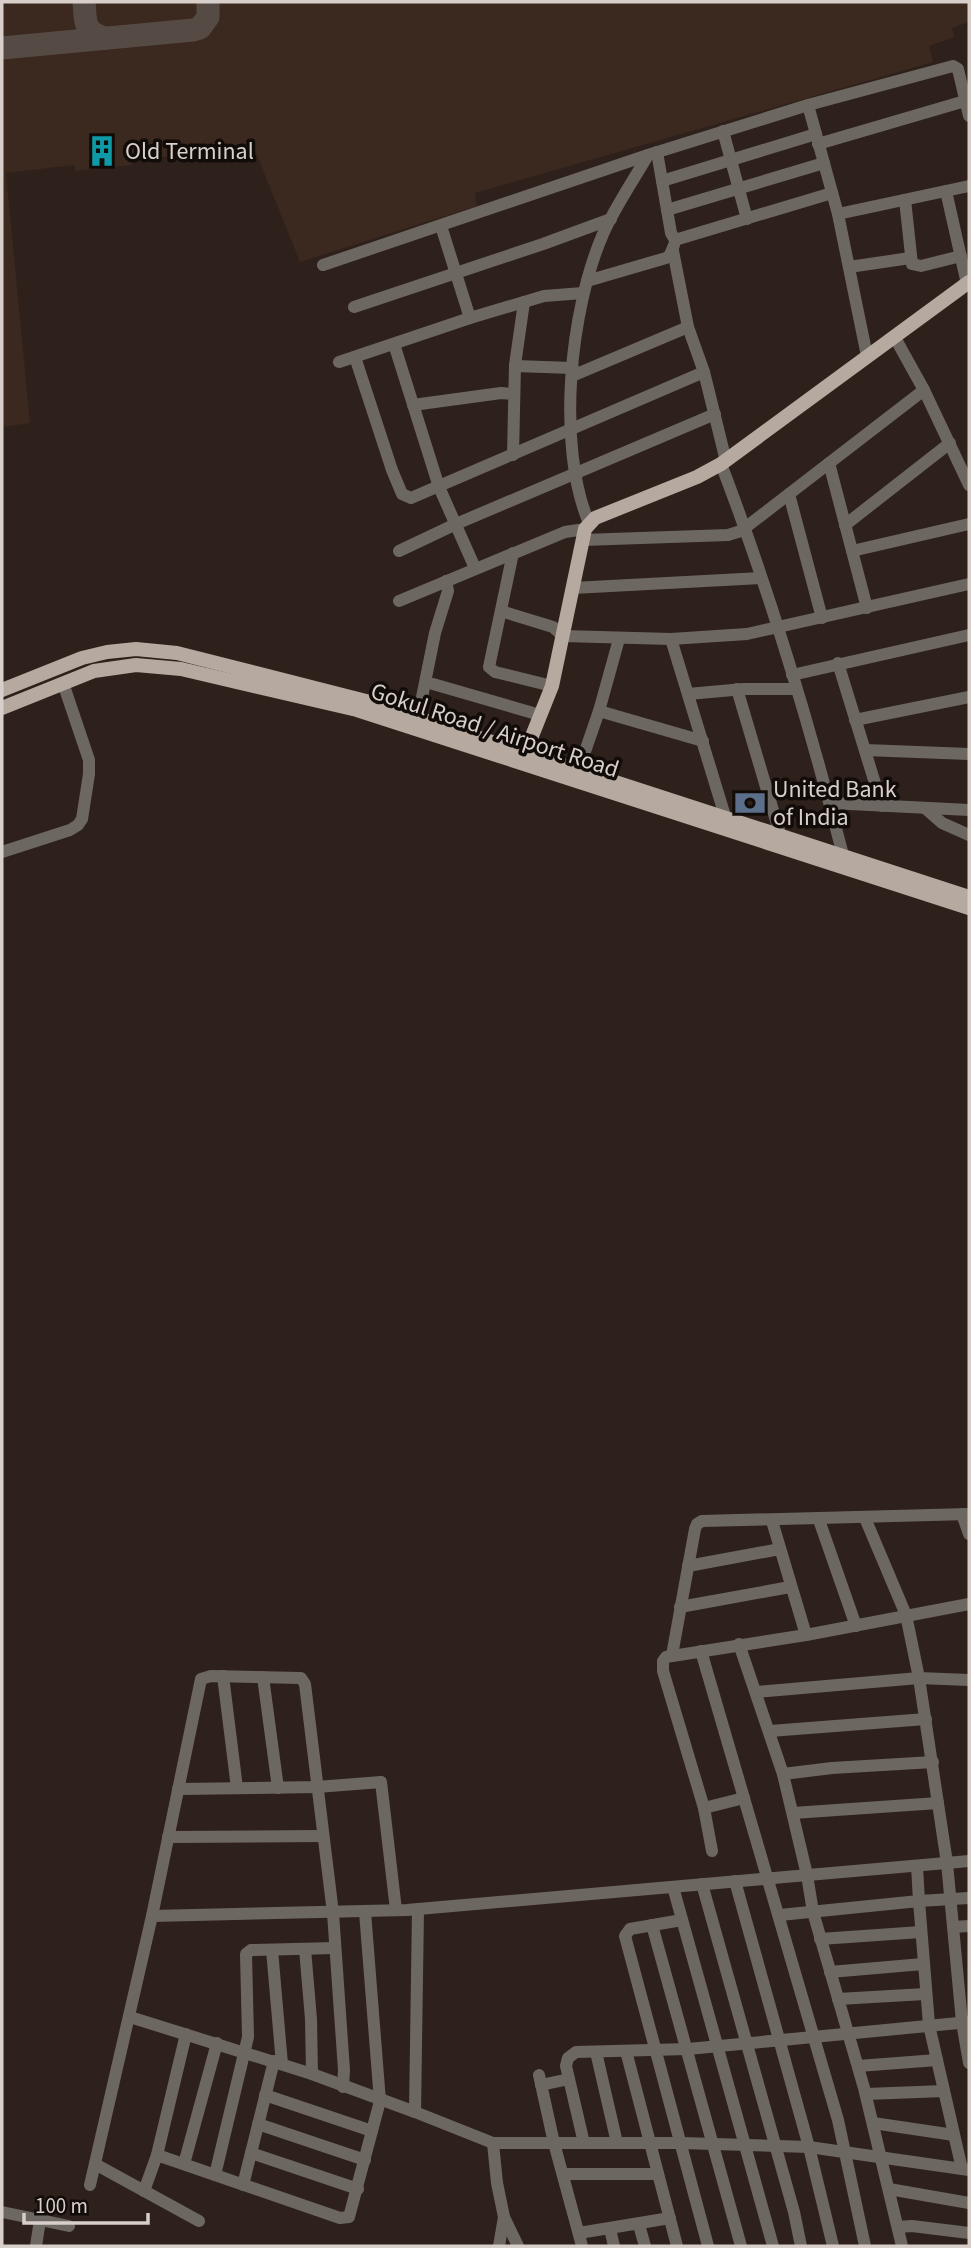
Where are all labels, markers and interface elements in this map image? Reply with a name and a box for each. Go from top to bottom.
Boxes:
building icon: Old Terminal [85,134,119,168]
place label: Old Terminal [125,134,254,169]
street label: Gokul Road / Airport Road [366,674,624,787]
place label: United Bank of India [773,772,897,835]
bank icon: United Bank of India [733,786,767,820]
scale bar [24,2182,149,2226]
text: 100 m [35,2191,88,2221]

